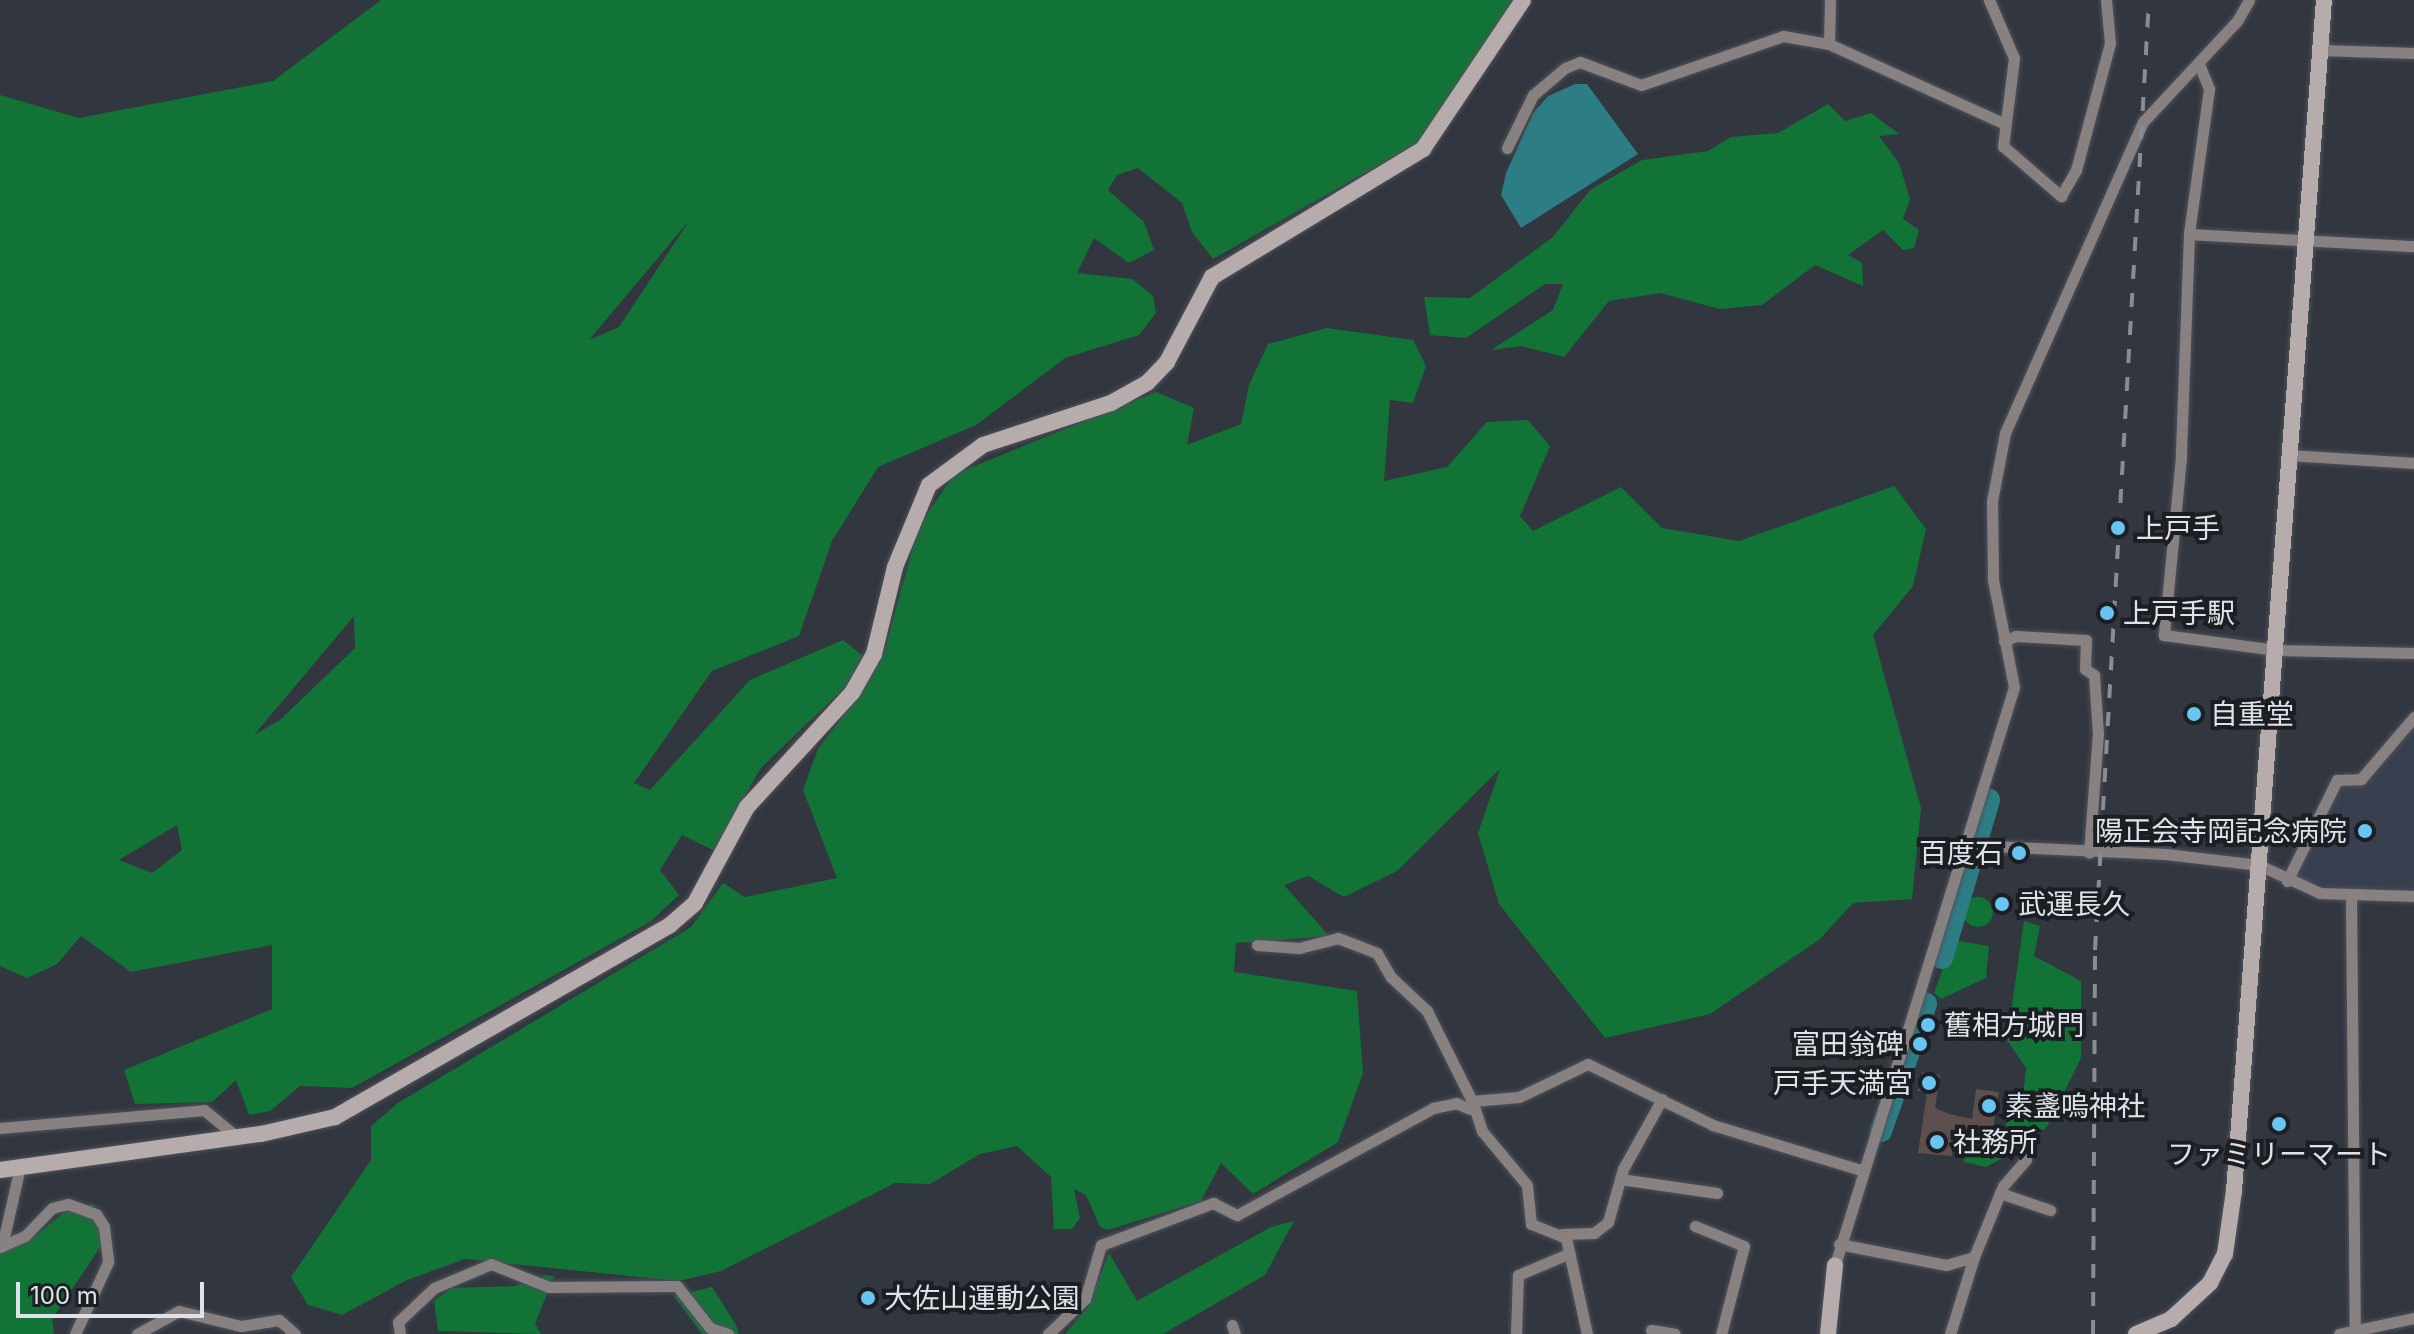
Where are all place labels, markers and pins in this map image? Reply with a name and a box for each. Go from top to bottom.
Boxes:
place label: 上戸手 [2136,511,2220,545]
marker: 上戸手 [2107,517,2129,539]
place label: 上戸手駅 [2123,596,2235,630]
marker: 上戸手駅 [2098,604,2116,622]
place label: 自重堂 [2210,697,2294,731]
marker: 自重堂 [2185,705,2203,723]
place label: 陽正会寺岡記念病院 [2095,814,2347,848]
marker: 陽正会寺岡記念病院 [2354,820,2376,842]
place label: 百度石 [1919,836,2003,870]
marker: 百度石 [2010,844,2028,862]
place label: 武運長久 [2018,887,2130,921]
marker: 武運長久 [1993,895,2011,913]
place label: 舊相方城門 [1944,1008,2084,1042]
marker: 舊相方城門 [1919,1016,1937,1034]
place label: 富田翁碑 [1792,1027,1904,1061]
marker: 富田翁碑 [1911,1035,1929,1053]
place label: 戸手天満宮 [1773,1066,1913,1100]
marker: 戸手天満宮 [1920,1074,1938,1092]
place label: 素盞嗚神社 [2005,1089,2145,1123]
marker: 素盞嗚神社 [1980,1097,1998,1115]
marker: ファミリーマート [2270,1115,2288,1133]
place label: 社務所 [1953,1125,2037,1159]
marker: 社務所 [1928,1133,1946,1151]
place label: ファミリーマート [2167,1137,2391,1171]
place label: 大佐山運動公園 [884,1281,1080,1315]
marker: 大佐山運動公園 [859,1289,877,1307]

